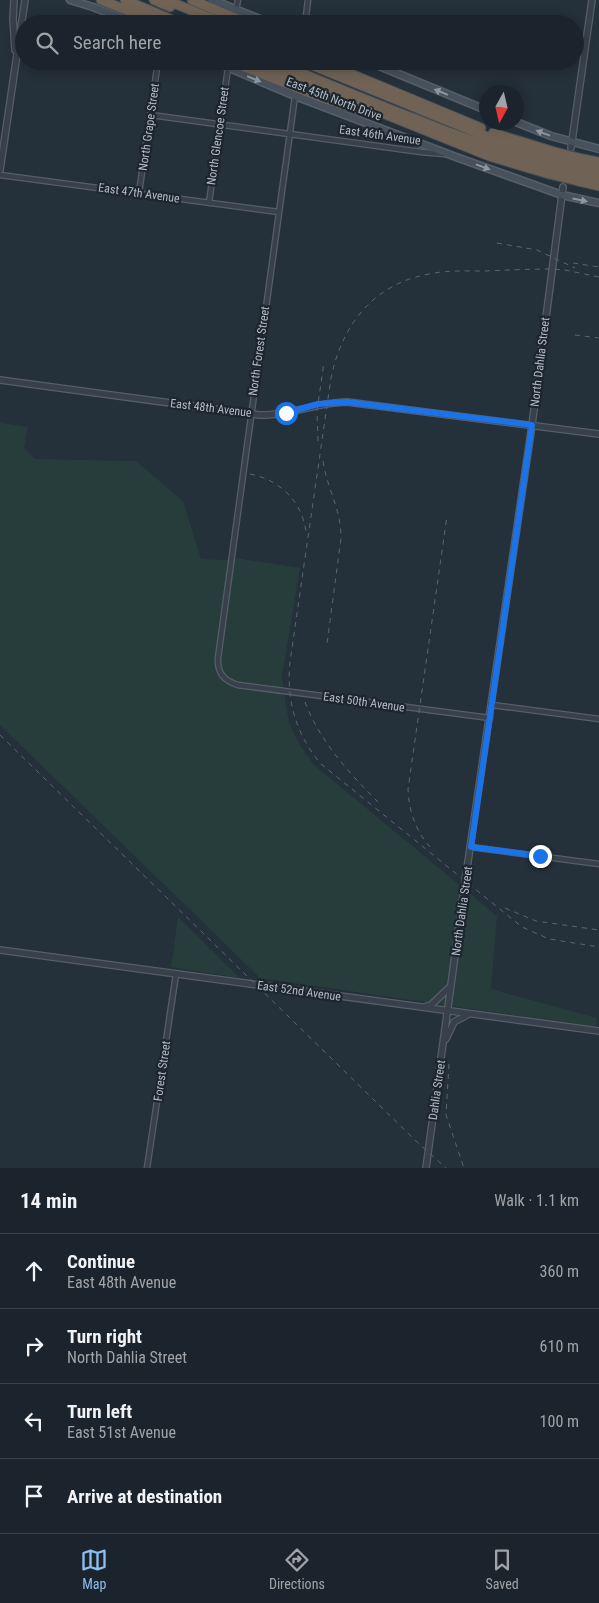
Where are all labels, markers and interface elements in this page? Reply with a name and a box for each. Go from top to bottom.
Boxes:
search box [15,15,584,70]
icon: search [33,29,61,57]
text: Search here [73,31,161,54]
street label: East 45th North Drive [284,74,384,124]
one-way arrow [247,75,262,83]
street label: North Grape Street [136,82,162,172]
north arrow [479,85,524,130]
street label: North Glencoe Street [204,86,232,186]
one-way arrow [433,88,448,96]
street label: East 46th Avenue [338,122,422,148]
one-way arrow [536,129,551,136]
one-way arrow [476,164,491,171]
street label: East 47th Avenue [97,180,181,206]
one-way arrow [573,196,589,204]
street label: North Forest Street [246,305,272,397]
street label: North Dahlia Street [528,316,552,408]
street label: East 48th Avenue [169,396,253,420]
route start [275,402,298,425]
street label: East 50th Avenue [322,689,406,715]
route end [529,845,552,868]
street label: North Dahlia Street [449,865,475,957]
street label: East 52nd Avenue [256,978,342,1004]
street label: Forest Street [151,1040,173,1102]
street label: Dahlia Street [426,1059,448,1121]
text: 14 min [20,1189,77,1213]
text: Walk · 1.1 km [494,1191,579,1210]
text: Continue [67,1250,135,1273]
icon: ahead [20,1257,48,1285]
text: 360 m [540,1262,579,1281]
text: East 48th Avenue [67,1273,176,1292]
text: Turn right [67,1325,142,1348]
icon: right [20,1332,48,1360]
text: 610 m [540,1337,579,1356]
text: North Dahlia Street [67,1348,187,1367]
text: Turn left [67,1400,132,1423]
icon: left [20,1407,48,1435]
text: 100 m [540,1412,579,1431]
text: East 51st Avenue [67,1423,176,1442]
icon: arrive [20,1482,48,1510]
text: Arrive at destination [67,1485,222,1508]
tab: Map [80,1546,108,1592]
tab: Directions [269,1546,325,1592]
tab: Saved [485,1546,519,1592]

